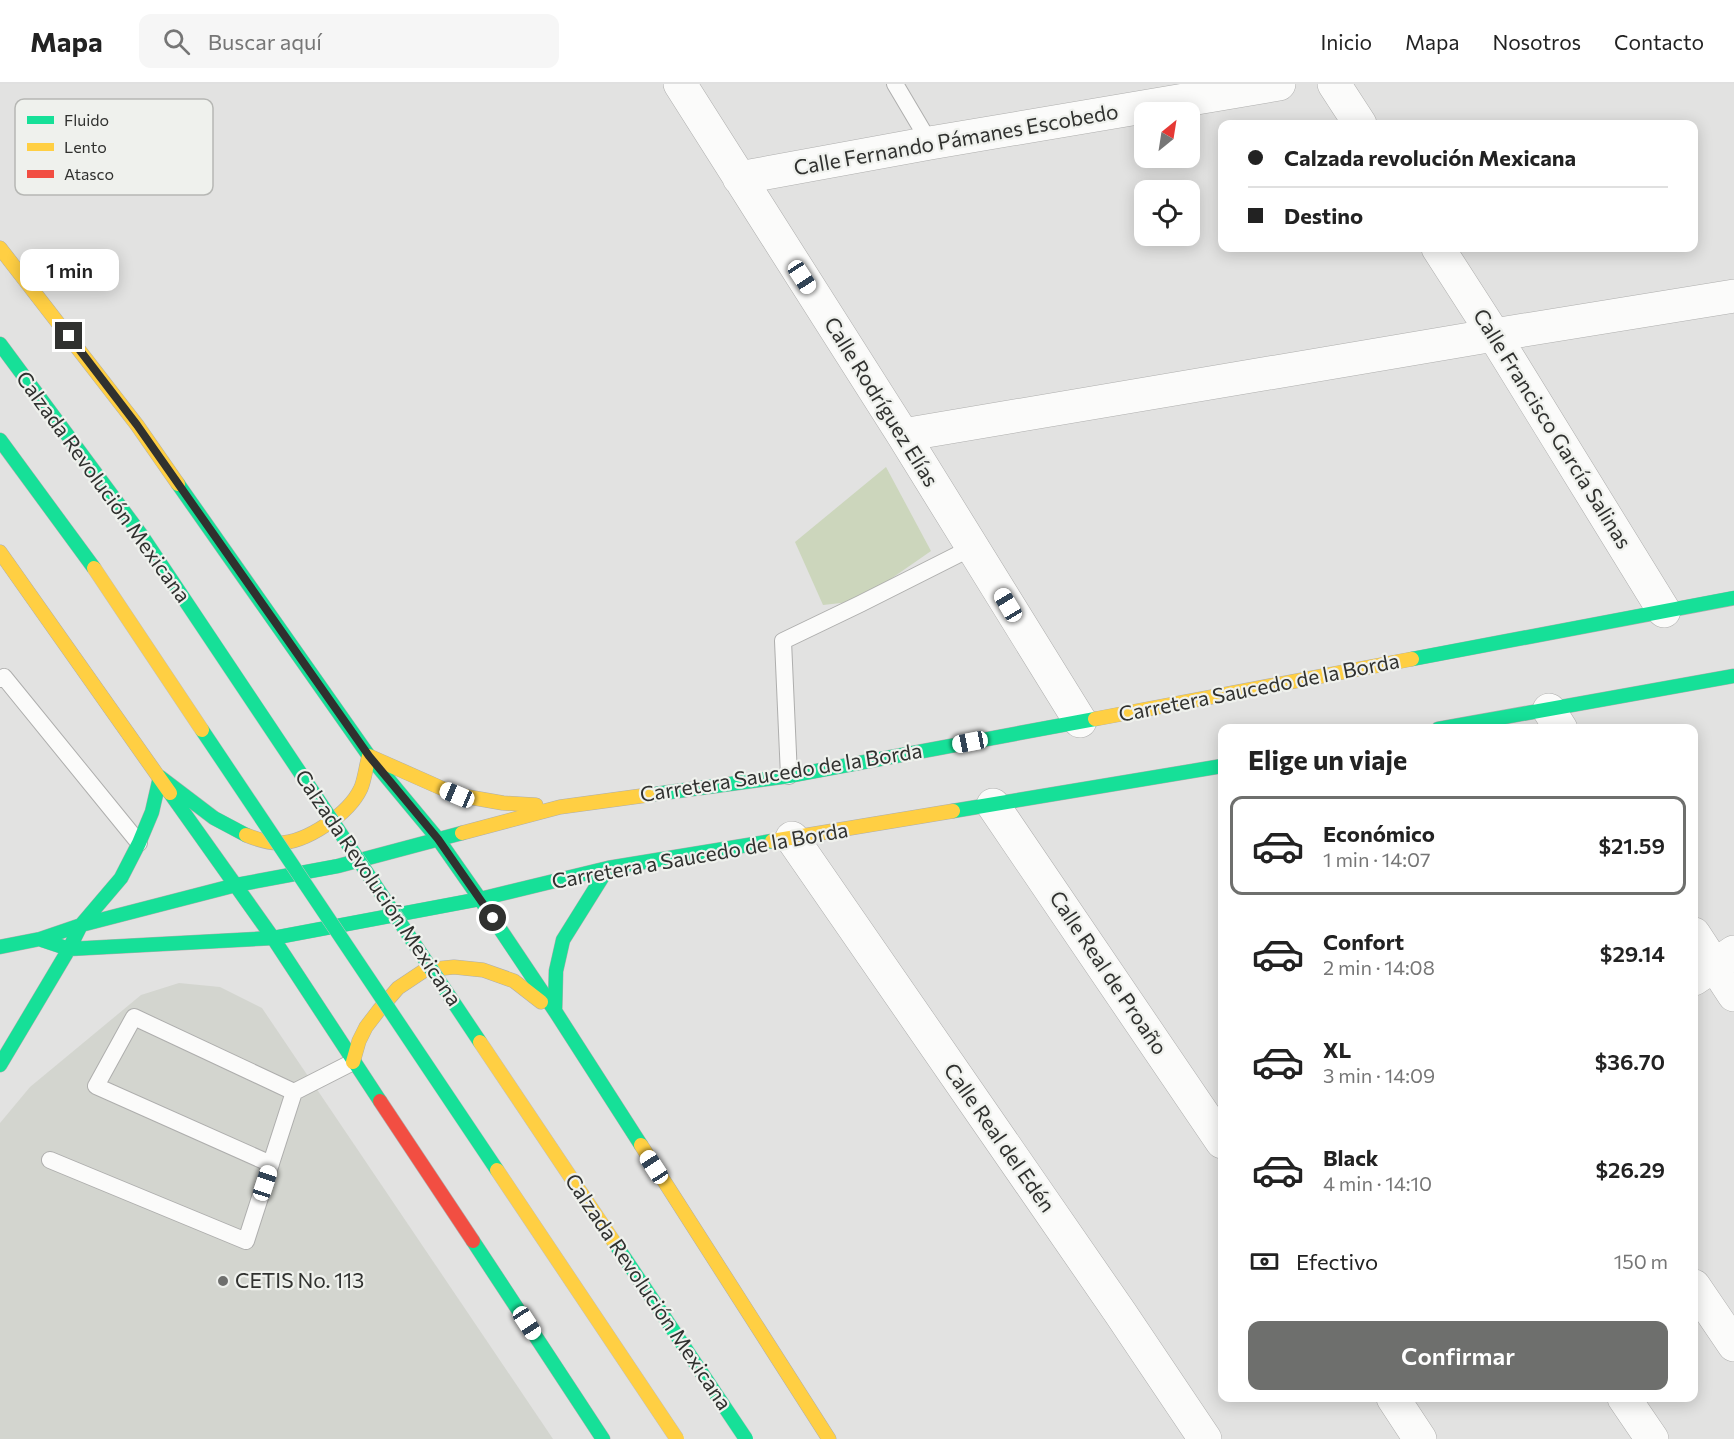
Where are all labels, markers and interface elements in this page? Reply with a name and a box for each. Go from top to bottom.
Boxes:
search box [139,14,559,68]
text: Mapa [30,24,103,58]
icon: search [160,25,193,58]
text: Buscar aquí [208,28,322,55]
text: Inicio [1320,29,1372,54]
text: Mapa [1405,29,1459,54]
text: Nosotros [1492,29,1581,54]
text: Contacto [1614,29,1704,54]
street label: Calle Fernando Pámanes Escobedo [792,98,1120,179]
legend [15,99,213,195]
north arrow [1134,102,1200,168]
map controls [1134,102,1200,246]
text: Fluido [64,110,109,129]
text: Lento [64,137,107,156]
text: Calzada revolución Mexicana [1284,144,1576,171]
text: Atasco [64,164,114,183]
button: locate [1134,180,1200,246]
text: Destino [1284,202,1363,229]
callout: 1 min [20,249,118,291]
car [785,257,819,297]
text: 1 min [46,258,93,282]
street label: Calle Francisco García Salinas [1469,304,1638,553]
street label: Calle Rodríguez Elías [820,312,945,491]
route end [55,322,82,349]
street label: Calzada Revolución Mexicana [12,366,197,607]
car [991,585,1025,625]
street label: Carretera Saucedo de la Borda [1116,647,1401,726]
car [951,730,989,754]
street label: Carretera Saucedo de la Borda [638,737,924,806]
text: Elige un viaje [1248,743,1407,776]
street label: Calzada Revolución Mexicana [291,764,468,1010]
car [437,780,477,810]
street label: Carretera a Saucedo de la Borda [550,816,850,893]
icon: car [1251,819,1305,873]
text: Económico [1323,820,1435,847]
text: $21.59 [1598,832,1665,859]
text: 1 min · 14:07 [1323,847,1431,871]
street label: Calle Real de Proaño [1045,885,1173,1059]
route start [479,904,506,931]
icon: car [1251,927,1305,981]
text: Confort [1323,928,1404,955]
text: $29.14 [1600,940,1665,967]
text: 2 min · 14:08 [1323,955,1435,979]
icon: car [1251,1035,1305,1089]
text: XL [1323,1036,1351,1063]
text: $36.70 [1595,1048,1665,1075]
street label: Calle Real del Edén [939,1058,1061,1216]
text: 3 min · 14:09 [1323,1063,1435,1087]
icon: car [1251,1143,1305,1197]
text: Black [1323,1144,1378,1171]
car [637,1147,671,1187]
text: $26.29 [1596,1156,1665,1183]
car [251,1163,279,1203]
street label: Calzada Revolución Mexicana [561,1168,738,1414]
text: 4 min · 14:10 [1323,1171,1432,1195]
icon: cash [1248,1245,1281,1278]
text: Efectivo [1296,1248,1378,1275]
text: 150 m [1614,1249,1668,1273]
place label: CETIS No. 113 [235,1267,364,1292]
marker: CETIS No. 113 [216,1274,230,1288]
car [510,1303,544,1343]
button: Confirmar [1248,1321,1668,1390]

